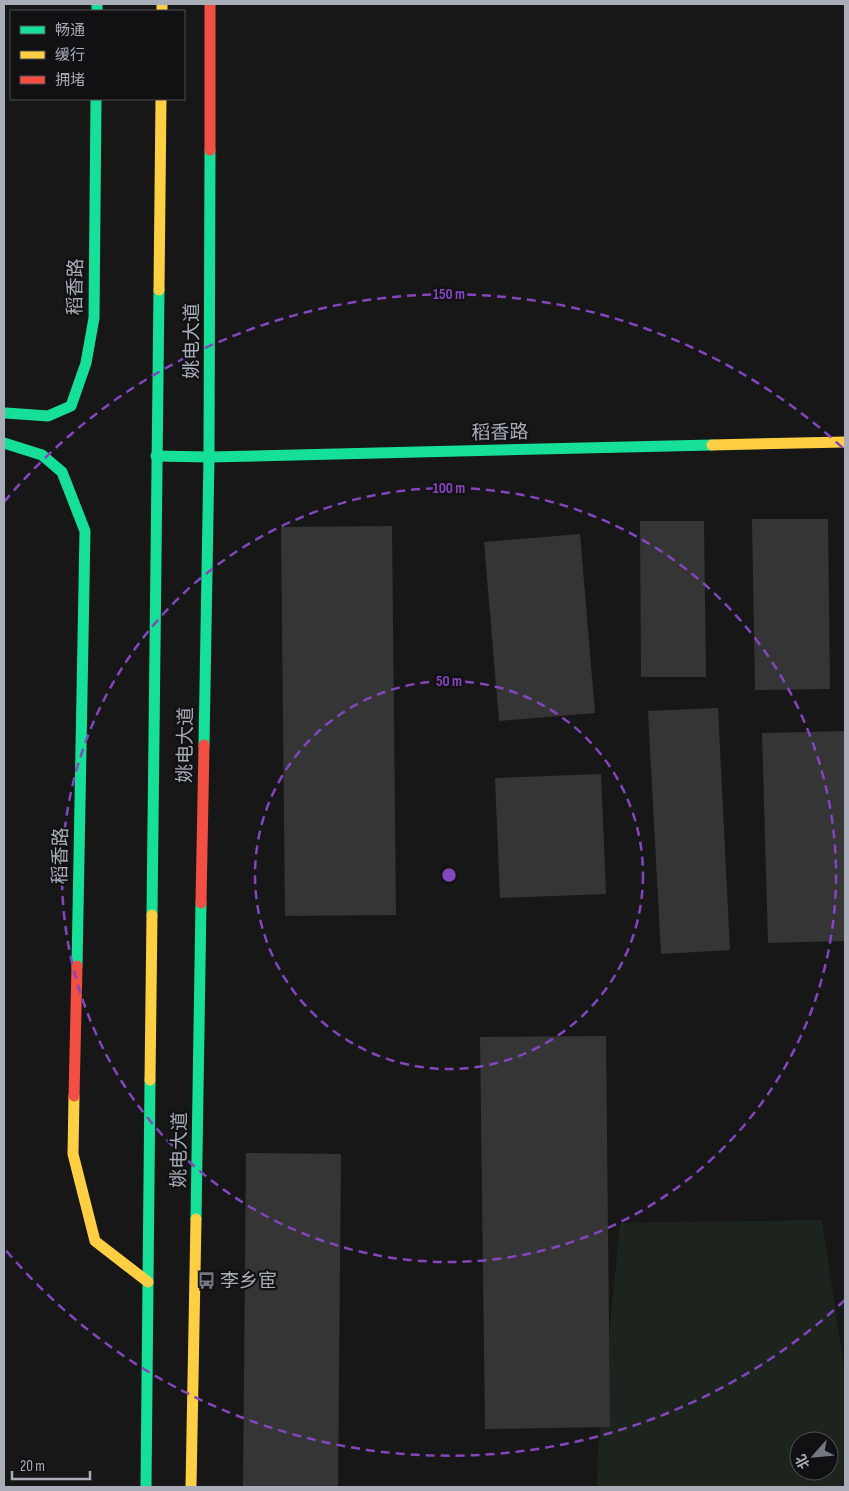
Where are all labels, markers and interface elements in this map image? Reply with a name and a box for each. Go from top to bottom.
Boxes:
legend [10,10,185,100]
text: 畅通 [55,21,85,40]
text: 缓行 [55,46,85,65]
text: 拥堵 [55,71,85,90]
street label: 稻香路 [64,258,88,316]
text: 150 m [433,285,465,304]
street label: 姚电大道 [181,303,204,379]
street label: 稻香路 [471,421,529,445]
text: 100 m [433,479,465,498]
text: 50 m [436,672,462,691]
street label: 姚电大道 [174,707,198,783]
street label: 稻香路 [49,827,73,885]
centre of rings [440,866,458,884]
street label: 姚电大道 [168,1112,192,1188]
place label: 李乡宦 [220,1270,277,1293]
bus stop icon: 李乡宦 [196,1271,216,1291]
north arrow [789,1431,839,1481]
scale bar [12,1448,90,1480]
text: 北 [792,1452,814,1472]
text: 20 m [20,1457,45,1476]

